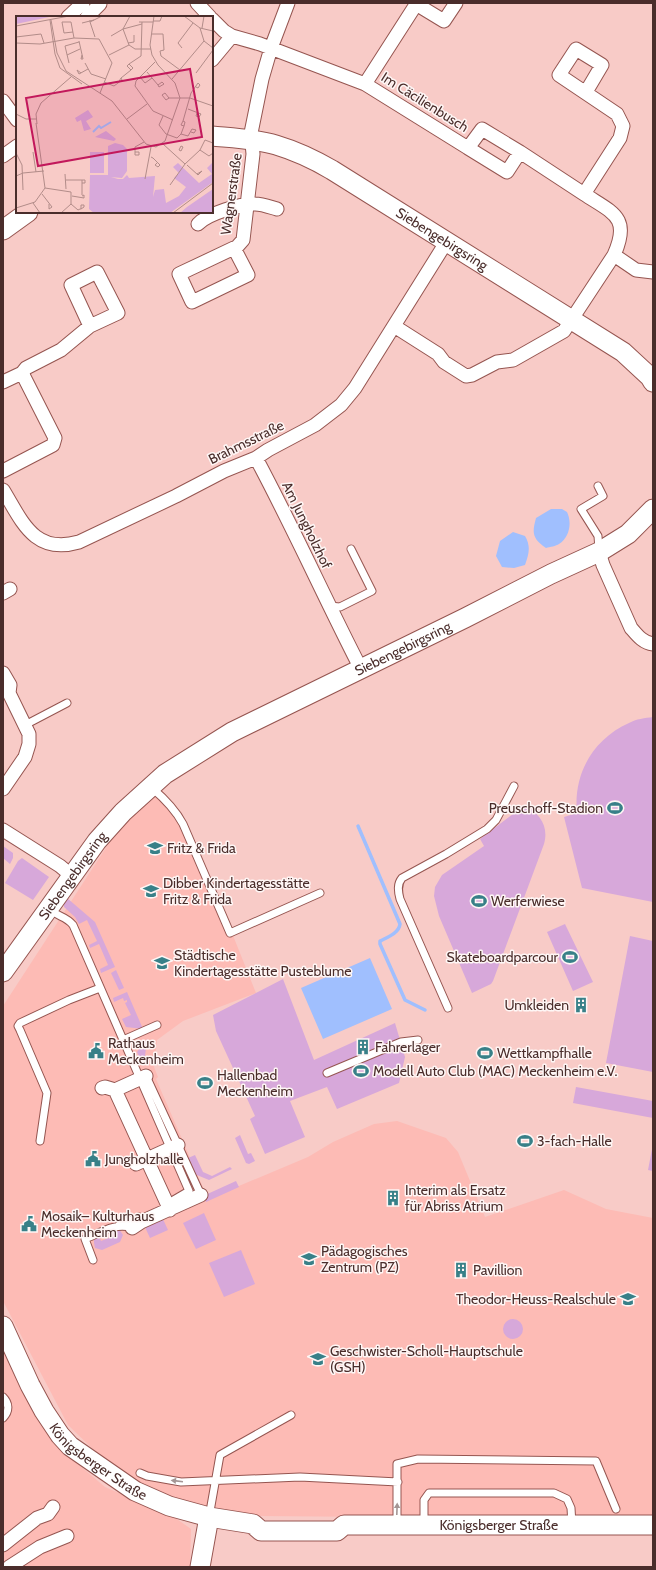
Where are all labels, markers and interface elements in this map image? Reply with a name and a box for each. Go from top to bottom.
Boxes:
inset map [16,16,213,213]
street label: Im Cäcilienbusch [378,68,472,136]
street label: Wagnerstraße [216,152,246,236]
street label: Siebengebirgsring [393,203,492,275]
street label: Brahmsstraße [205,416,287,468]
street label: Am Jungholzhof [278,479,336,572]
street label: Siebengebirgsring [352,617,455,680]
place label: Preuschoff-Stadion [489,799,603,817]
sports icon: Preuschoff-Stadion [606,799,624,817]
street label: Siebengebirgsring [34,826,111,923]
school or university icon: Fritz & Frida [146,839,164,857]
place label: Fritz & Frida [167,839,236,857]
place label: Dibber Kindertagesstätte Fritz & Frida [163,874,310,908]
school or university icon: Dibber Kindertagesstätte Fritz & Frida [142,882,160,900]
sports icon: Werferwiese [470,892,488,910]
place label: Werferwiese [491,892,565,910]
place label: Städtische Kindertagesstätte Pusteblume [174,946,351,980]
place label: Skateboardparcour [447,948,559,966]
sports icon: Skateboardparcour [561,948,579,966]
school or university icon: Städtische Kindertagesstätte Pusteblume [153,954,171,972]
place label: Umkleiden [504,996,569,1014]
building icon: Umkleiden [572,996,590,1014]
place label: Rathaus Meckenheim [108,1034,184,1068]
building icon: Fahrerlager [354,1038,372,1056]
place label: Fahrerlager [375,1038,441,1056]
public building icon: Rathaus Meckenheim [87,1042,105,1060]
sports icon: Wettkampfhalle [476,1044,494,1062]
place label: Wettkampfhalle [497,1044,592,1062]
sports icon: Modell Auto Club (MAC) Meckenheim e.V. [352,1062,370,1080]
place label: Modell Auto Club (MAC) Meckenheim e.V. [373,1062,617,1080]
place label: Hallenbad Meckenheim [217,1066,293,1100]
sports icon: Hallenbad Meckenheim [196,1074,214,1092]
sports icon: 3-fach-Halle [516,1132,534,1150]
place label: 3-fach-Halle [537,1132,612,1150]
public building icon: Jungholzhalle [84,1150,102,1168]
place label: Jungholzhalle [104,1150,184,1168]
place label: Interim als Ersatz für Abriss Atrium [405,1181,506,1215]
building icon: Interim als Ersatz für Abriss Atrium [384,1189,402,1207]
place label: Mosaik– Kulturhaus Meckenheim [41,1207,154,1241]
public building icon: Mosaik– Kulturhaus Meckenheim [20,1215,38,1233]
place label: Pädagogisches Zentrum (PZ) [321,1242,408,1276]
school or university icon: Pädagogisches Zentrum (PZ) [300,1250,318,1268]
building icon: Pavillion [452,1261,470,1279]
place label: Pavillion [473,1261,522,1279]
place label: Theodor-Heuss-Realschule [456,1290,616,1308]
school or university icon: Theodor-Heuss-Realschule [619,1290,637,1308]
place label: Geschwister-Scholl-Hauptschule (GSH) [330,1342,523,1376]
school or university icon: Geschwister-Scholl-Hauptschule (GSH) [309,1350,327,1368]
street label: Königsberger Straße [46,1420,150,1504]
one-way arrow [171,1478,183,1484]
one-way arrow [394,1502,400,1515]
street label: Königsberger Straße [439,1516,558,1534]

